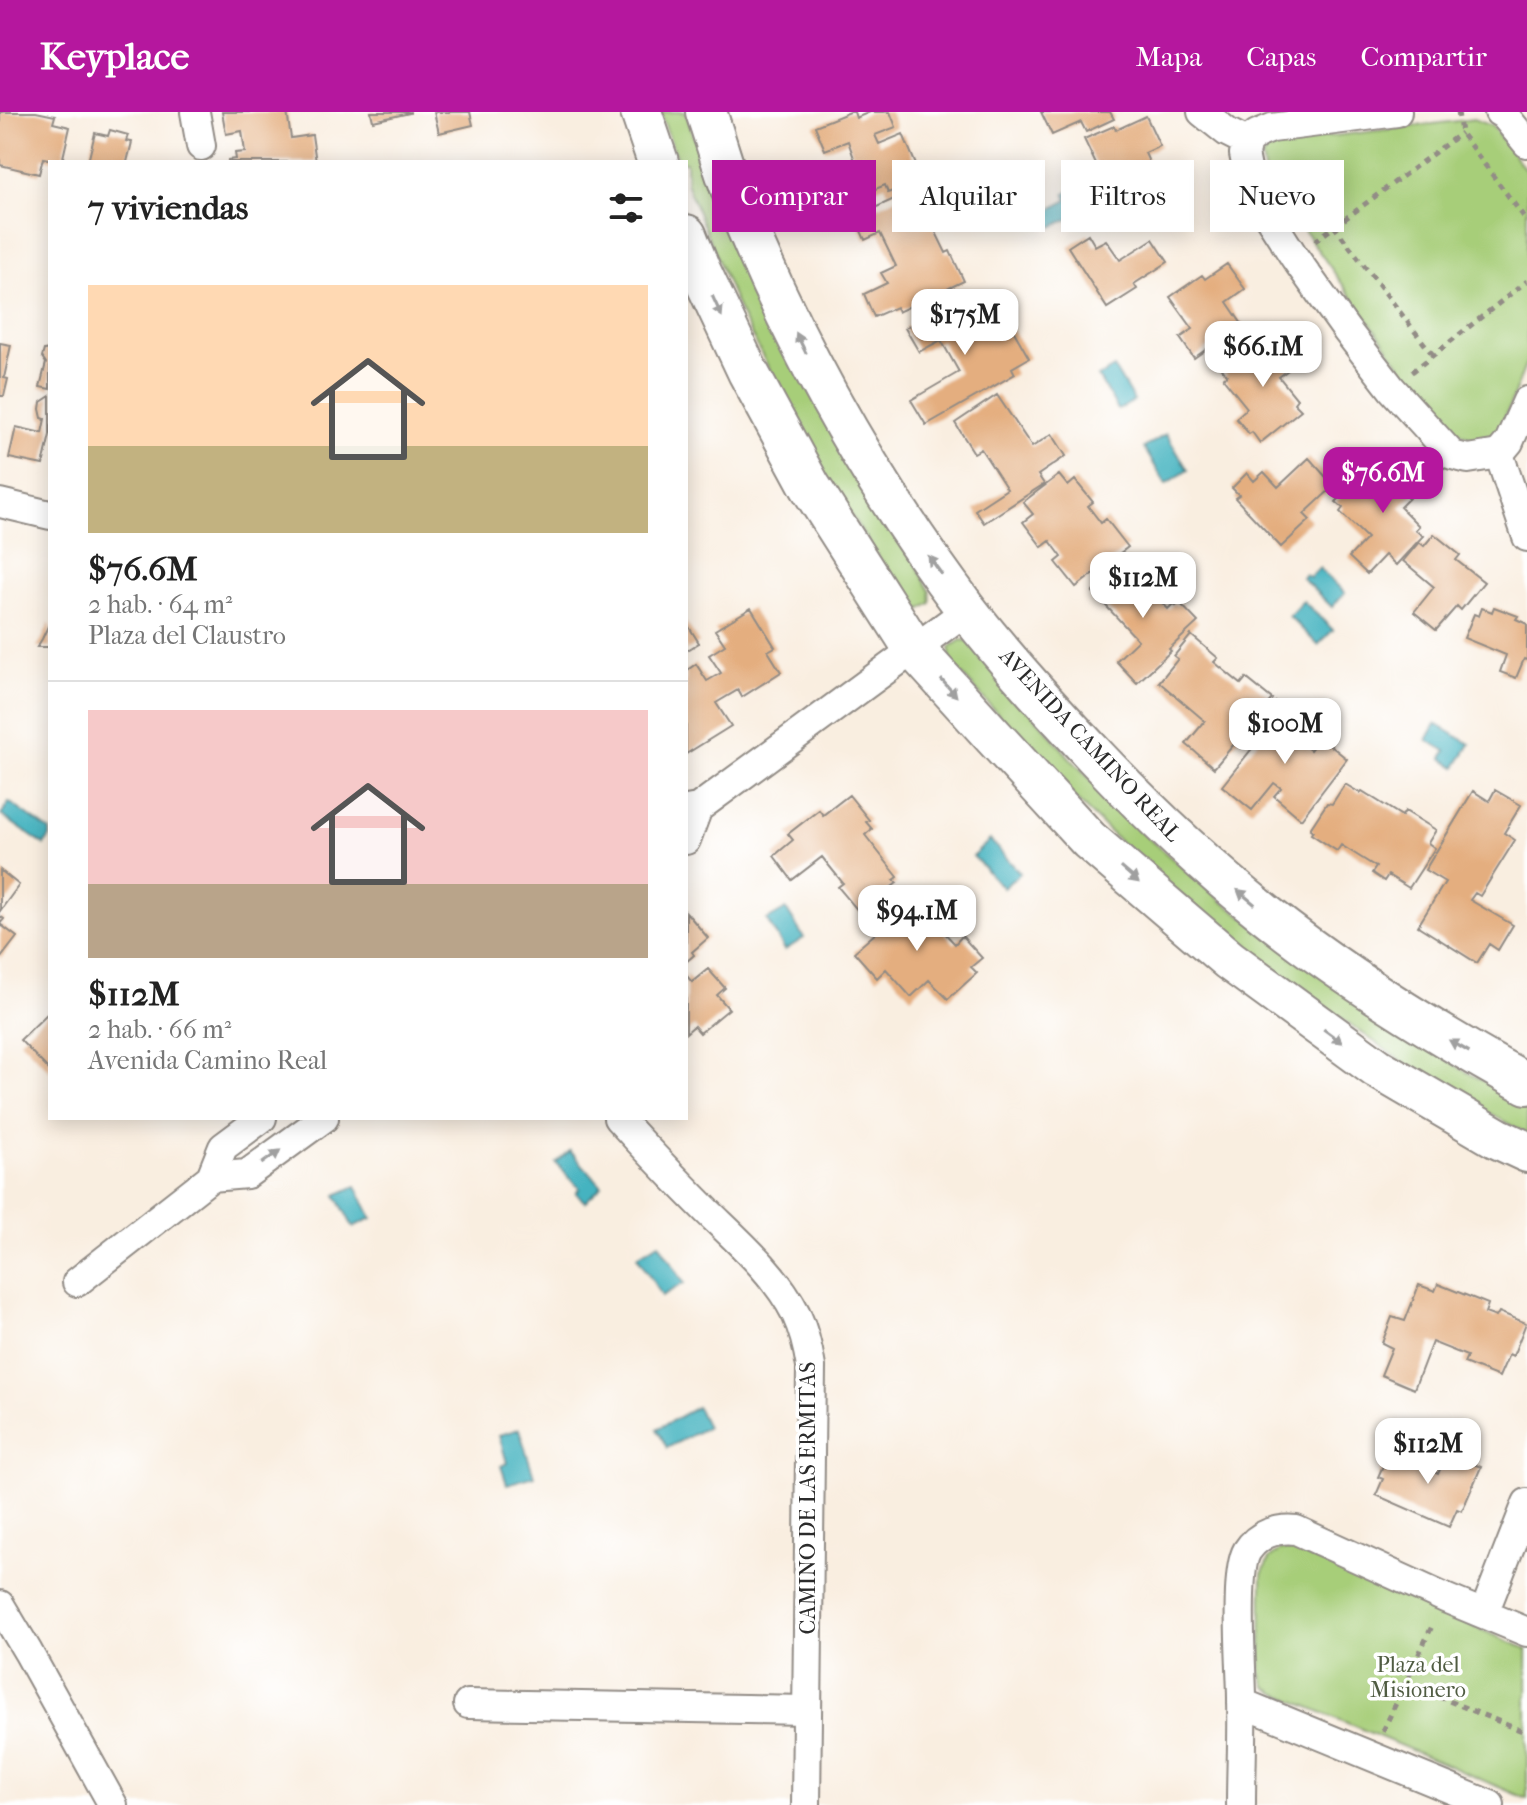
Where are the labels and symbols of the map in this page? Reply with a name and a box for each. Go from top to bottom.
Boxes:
pin: $175M [909,289,1021,357]
one-way arrow [710,295,724,318]
pin: $66.1M [1198,321,1328,389]
one-way arrow [794,331,807,354]
pin: $76.6M [1318,447,1448,515]
pin: $112M [1087,552,1199,620]
one-way arrow [928,555,943,576]
street label: AVENIDA CAMINO REAL [993,642,1187,847]
one-way arrow [940,678,958,697]
pin: $100M [1229,698,1341,766]
one-way arrow [1119,866,1139,883]
pin: $94.1M [852,885,982,953]
one-way arrow [1236,889,1256,906]
one-way arrow [1323,1028,1344,1044]
one-way arrow [1448,1039,1470,1053]
one-way arrow [260,1149,281,1165]
street label: CAMINO DE LAS ERMITAS [795,1362,821,1634]
pin: $112M [1372,1418,1484,1486]
park label: Plaza del Misionero [1370,1652,1466,1703]

